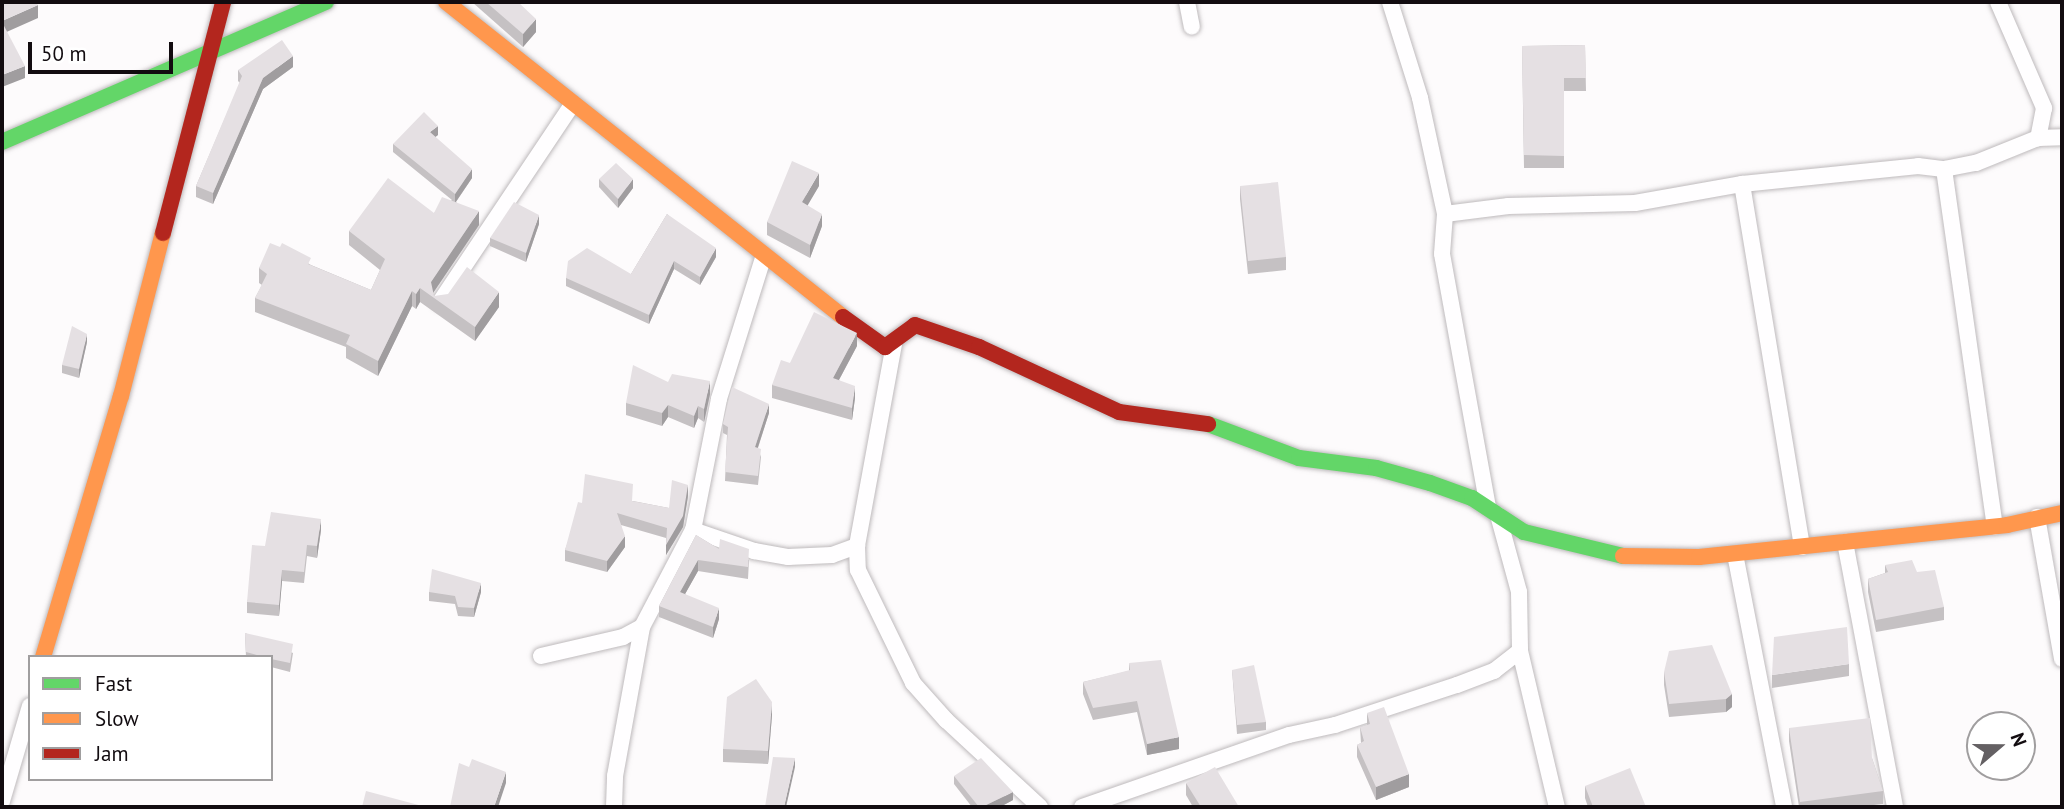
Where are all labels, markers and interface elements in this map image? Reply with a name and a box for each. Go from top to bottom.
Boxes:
scale bar [32,28,177,72]
text: 50 m [41,40,87,67]
legend [28,655,273,781]
text: Fast [95,670,132,697]
text: Slow [95,705,139,732]
north arrow [1966,711,2036,781]
text: N [2005,730,2032,749]
text: Jam [95,740,129,767]

